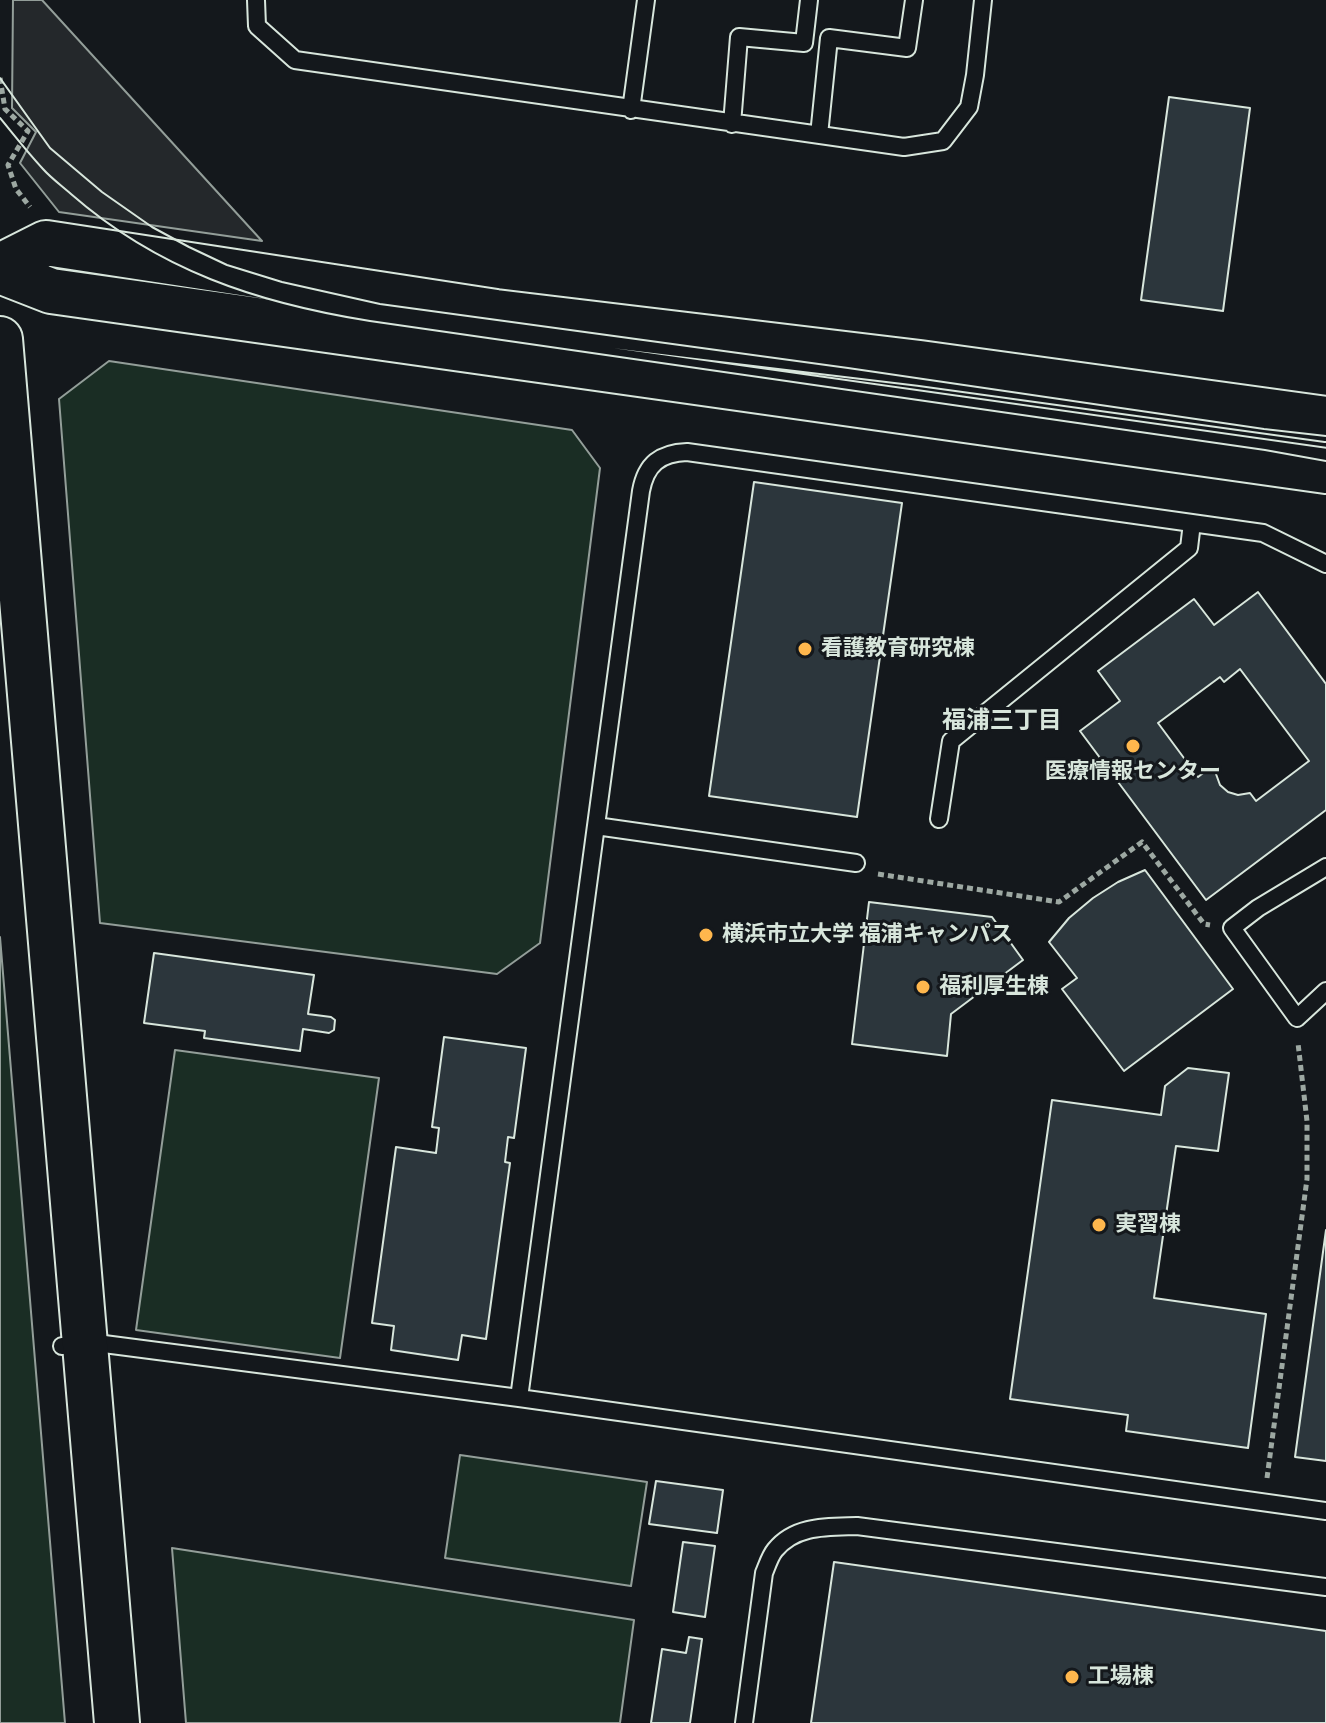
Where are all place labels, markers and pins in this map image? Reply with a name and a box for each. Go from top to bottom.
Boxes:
place label: 看護教育研究棟 [821,636,975,662]
marker: 看護教育研究棟 [796,640,814,658]
marker: 医療情報センター [1124,737,1142,755]
place label: 医療情報センター [1045,759,1221,785]
place label: 横浜市立大学 福浦キャンパス [722,922,1013,948]
marker: 横浜市立大学 福浦キャンパス [697,926,715,944]
place label: 福利厚生棟 [939,974,1049,1000]
marker: 福利厚生棟 [914,978,932,996]
place label: 実習棟 [1115,1212,1181,1238]
marker: 実習棟 [1090,1216,1108,1234]
place label: 工場棟 [1088,1664,1154,1690]
marker: 工場棟 [1063,1668,1081,1686]

